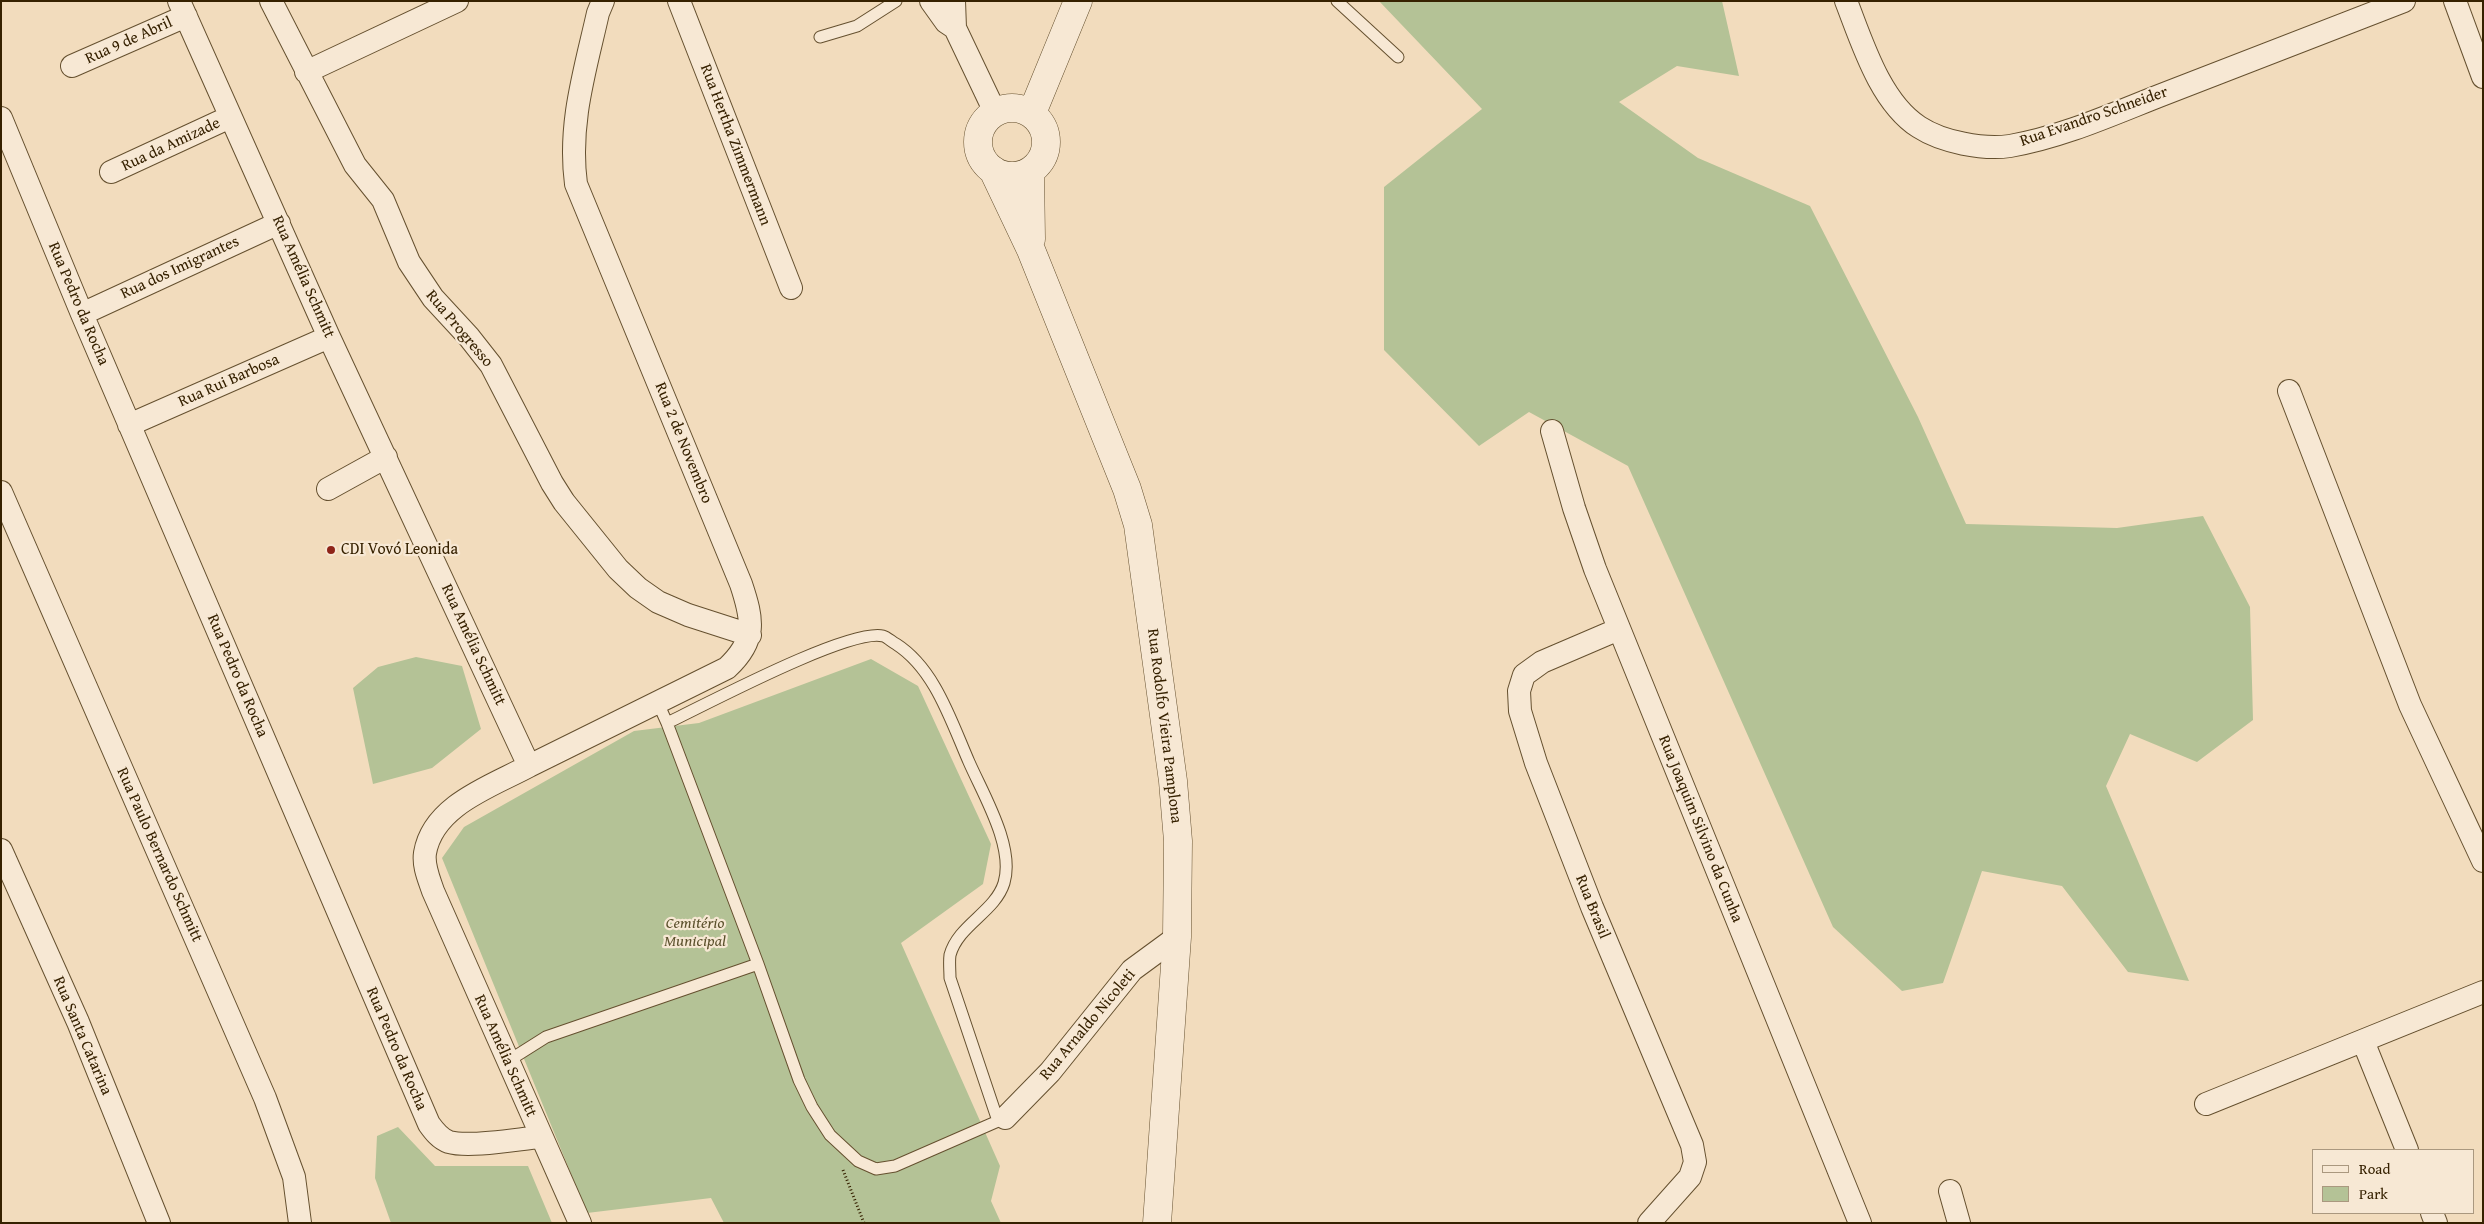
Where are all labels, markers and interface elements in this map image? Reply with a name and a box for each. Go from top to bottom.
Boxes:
street label: Rua 9 de Abril [82,13,176,69]
street label: Rua Hertha Zimmermann [695,62,775,228]
street label: Rua Evandro Schneider [2018,83,2170,151]
street label: Rua da Amizade [119,114,223,176]
street label: Rua Amélia Schmitt [267,213,339,341]
street label: Rua dos Imigrantes [118,232,242,304]
street label: Rua Pedro da Rocha [43,239,113,369]
street label: Rua Progresso [421,287,497,371]
street label: Rua Rui Barbosa [176,350,282,412]
street label: Rua 2 de Novembro [650,380,716,506]
place label: CDI Vovó Leonida [341,540,458,560]
marker: CDI Vovó Leonida [325,544,337,556]
street label: Rua Amélia Schmitt [436,581,510,709]
street label: Rua Pedro da Rocha [202,611,272,741]
street label: Rua Rodolfo Vieira Pamplona [1143,628,1185,824]
street label: Rua Joaquim Silvino da Cunha [1654,733,1746,925]
street label: Rua Paulo Bernardo Schmitt [112,765,206,945]
street label: Rua Brasil [1570,872,1614,942]
park label: Cemitério Municipal [664,914,726,952]
street label: Rua Arnaldo Nicoleti [1036,966,1140,1084]
street label: Rua Santa Catarina [48,974,116,1098]
street label: Rua Pedro da Rocha [361,984,431,1114]
street label: Rua Amélia Schmitt [469,992,541,1120]
legend [2312,1149,2474,1214]
text: Road [2359,1158,2390,1179]
text: Park [2359,1183,2388,1204]

